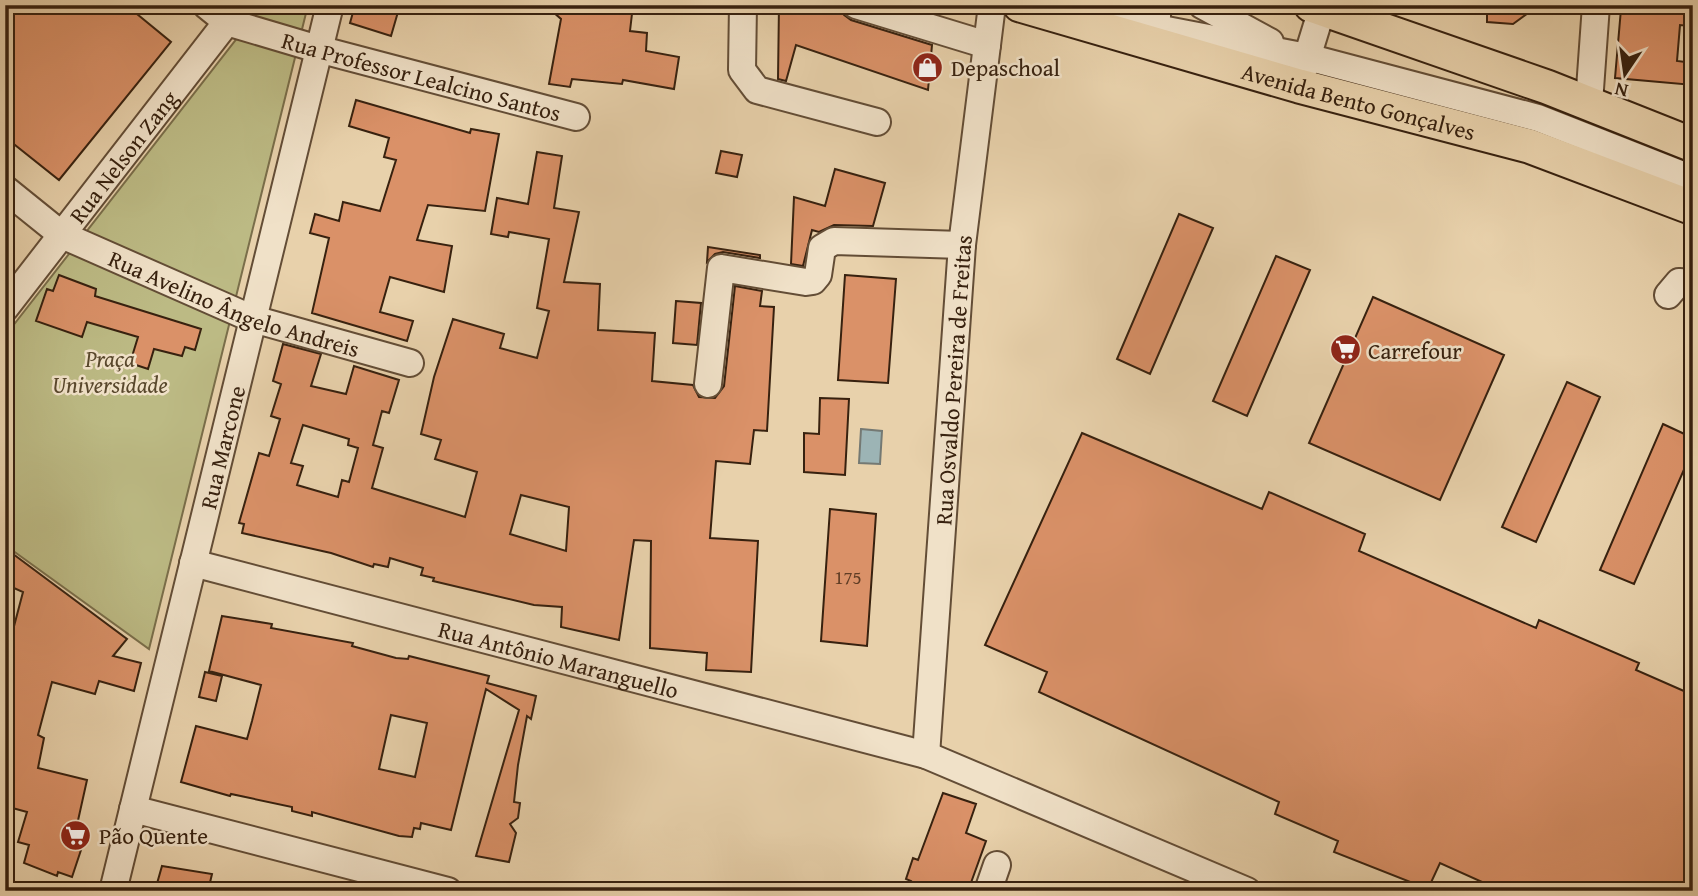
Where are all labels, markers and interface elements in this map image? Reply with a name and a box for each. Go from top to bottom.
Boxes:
street label: Rua Professor Lealcino Santos [278,23,565,129]
north arrow [1590,38,1660,108]
shop icon: Depaschoal [911,50,945,84]
place label: Depaschoal [951,51,1060,84]
street label: Avenida Bento Gonçalves [1238,54,1479,148]
text: N [1612,75,1631,106]
street label: Rua Nelson Zang [61,82,185,230]
street label: Rua Osvaldo Pereira de Freitas [926,233,980,526]
street label: Rua Avelino Ângelo Andreis [104,241,363,365]
supermarket icon: Carrefour [1328,333,1362,367]
place label: Carrefour [1368,334,1462,367]
park label: Praça Universidade [52,342,168,401]
street label: Rua Marcone [191,382,253,512]
house number: 175 [834,563,862,591]
street label: Rua Antônio Maranguello [435,612,682,706]
supermarket icon: Pão Quente [59,818,93,852]
place label: Pão Quente [99,819,208,852]

